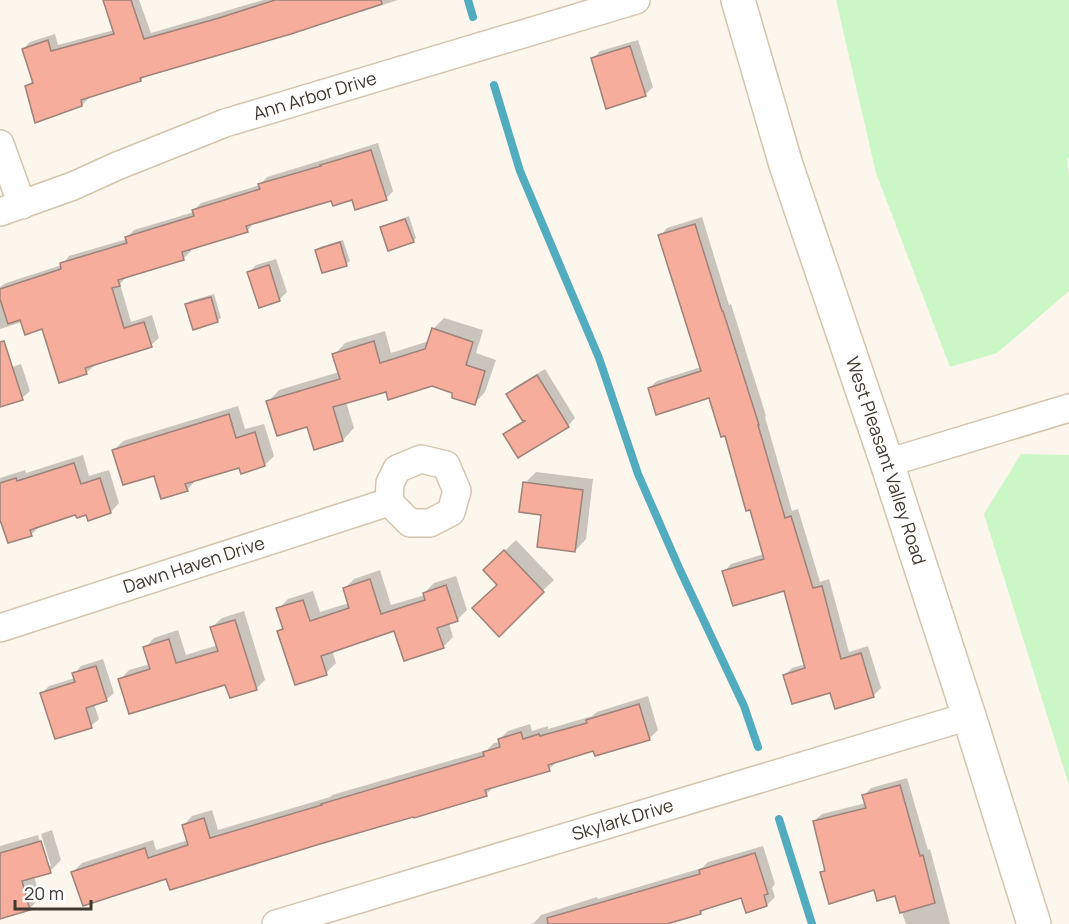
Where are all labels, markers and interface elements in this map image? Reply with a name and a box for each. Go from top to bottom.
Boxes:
street label: Ann Arbor Drive [250,65,379,125]
street label: West Pleasant Valley Road [841,353,932,568]
street label: Dawn Haven Drive [120,530,268,598]
street label: Skylark Drive [569,792,676,846]
scale bar [15,873,92,911]
text: 20 m [24,881,64,905]

